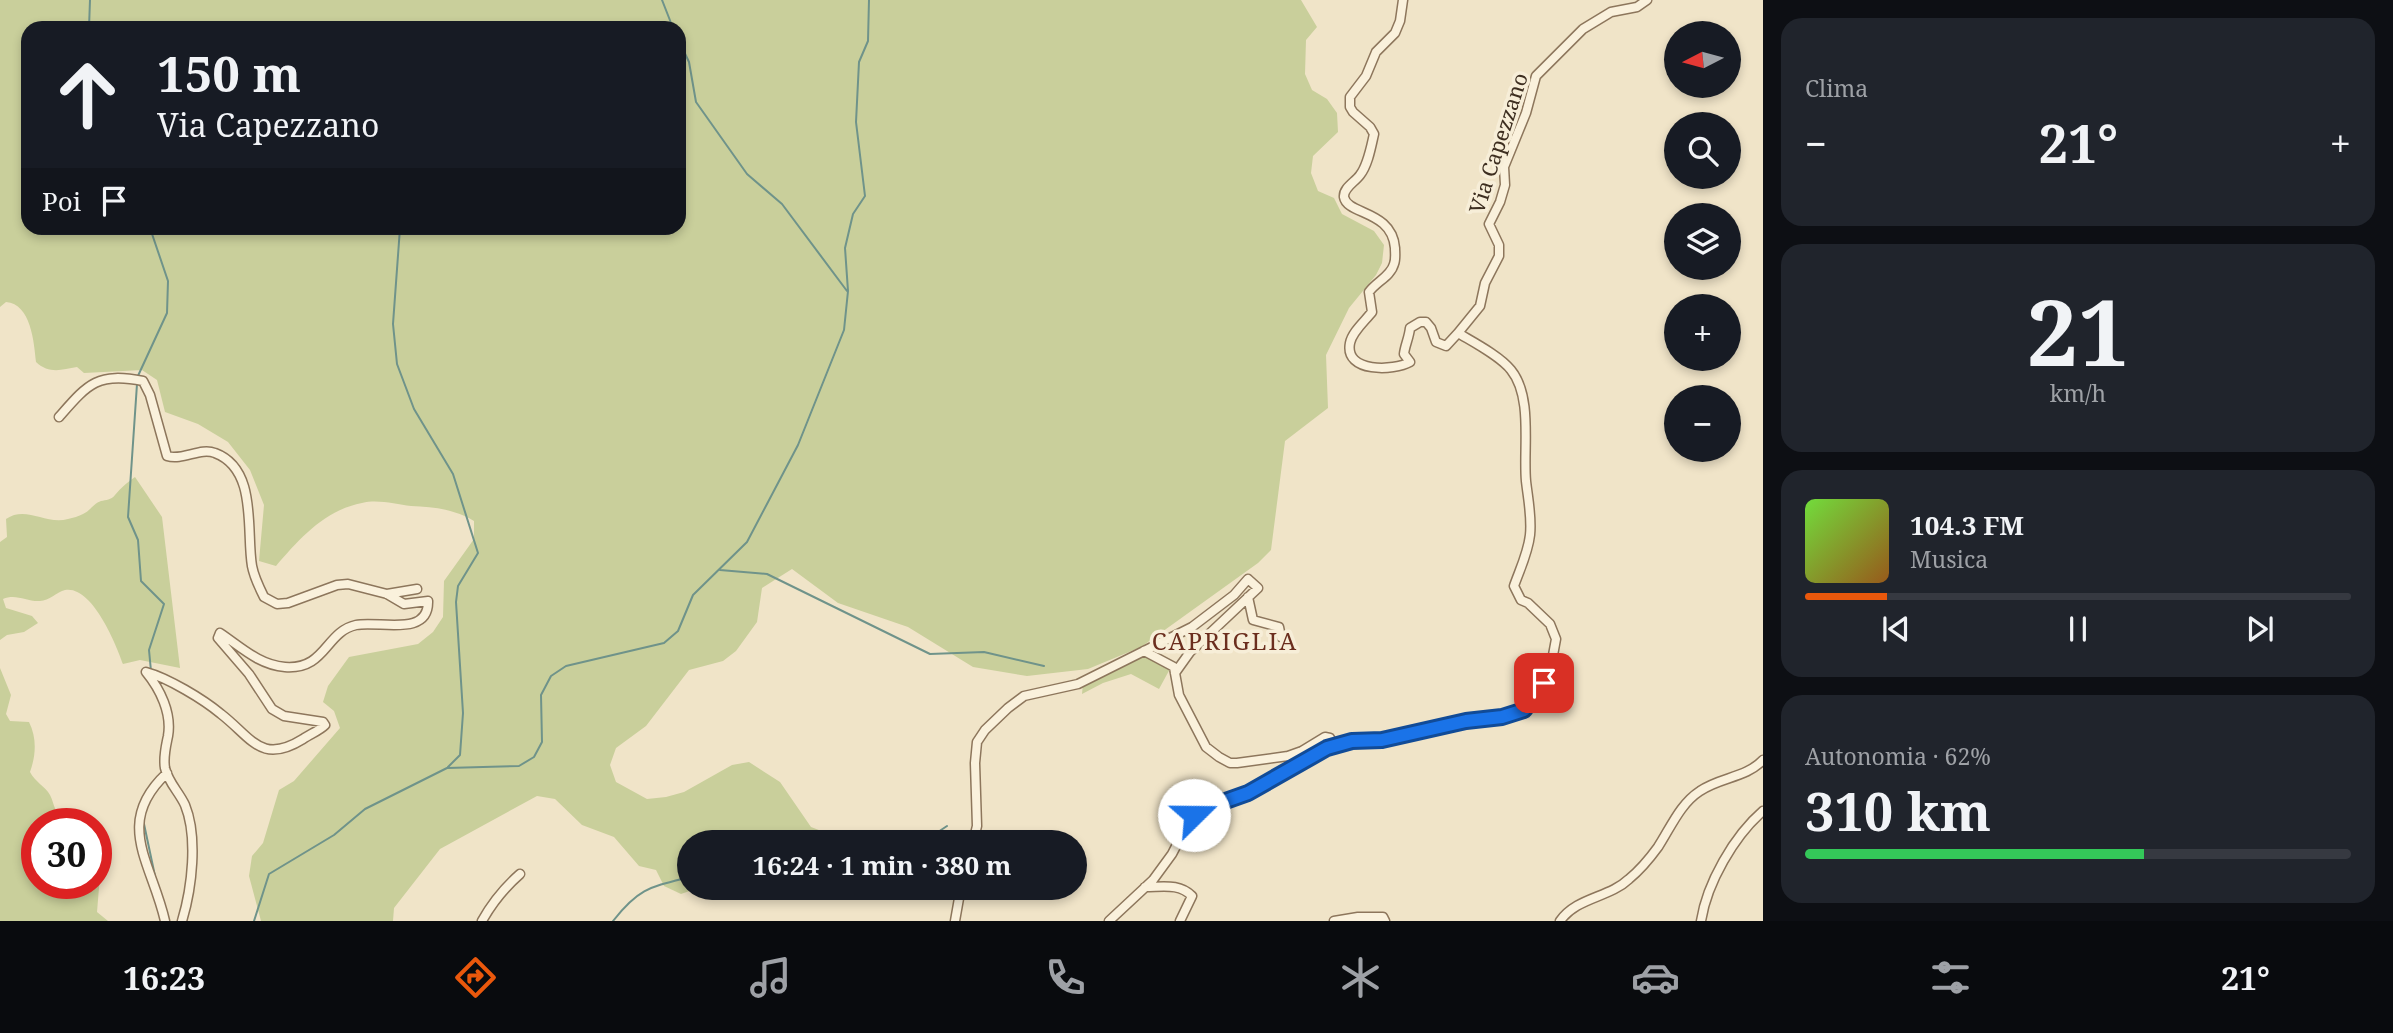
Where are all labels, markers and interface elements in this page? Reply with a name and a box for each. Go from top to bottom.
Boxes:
north arrow [1664,21,1741,98]
map controls [1664,21,1741,462]
text: 150 m [157,40,301,106]
icon: ahead [42,49,133,140]
street label: Via Capezzano [1462,69,1534,217]
text: Clima [1805,72,1868,104]
text: Via Capezzano [157,103,379,146]
text: 21° [2039,107,2118,178]
button: search [1664,112,1741,189]
text: − [1805,117,1827,169]
text: + [2330,117,2351,169]
icon: arrive [95,182,133,220]
text: Poi [42,183,81,219]
button: layers [1664,203,1741,280]
text: 21 [2027,269,2129,393]
button: + [1664,294,1741,371]
text: km/h [2050,377,2106,409]
button: − [1664,385,1741,462]
text: 104.3 FM [1910,507,2024,543]
text: Musica [1910,543,1988,575]
icon: previous [1877,610,1915,648]
icon: pause [2059,610,2097,648]
icon: next [2241,610,2279,648]
district label: CAPRIGLIA [1152,624,1298,657]
pin [1514,653,1574,713]
icon: arrive [1525,664,1563,702]
text: Autonomia · 62% [1805,740,1991,772]
text: 310 km [1805,775,1991,846]
position arrow [1157,778,1231,852]
speed limit sign: 30 [21,808,112,899]
text: 16:24 · 1 min · 380 m [752,847,1012,883]
icon: directions [451,953,500,1002]
icon: music [746,953,795,1002]
icon: phone [1041,953,1090,1002]
icon: climate [1336,953,1385,1002]
icon: car [1631,953,1680,1002]
icon: filters [1926,953,1975,1002]
text: 16:23 [123,956,205,999]
text: 21° [2221,956,2270,999]

